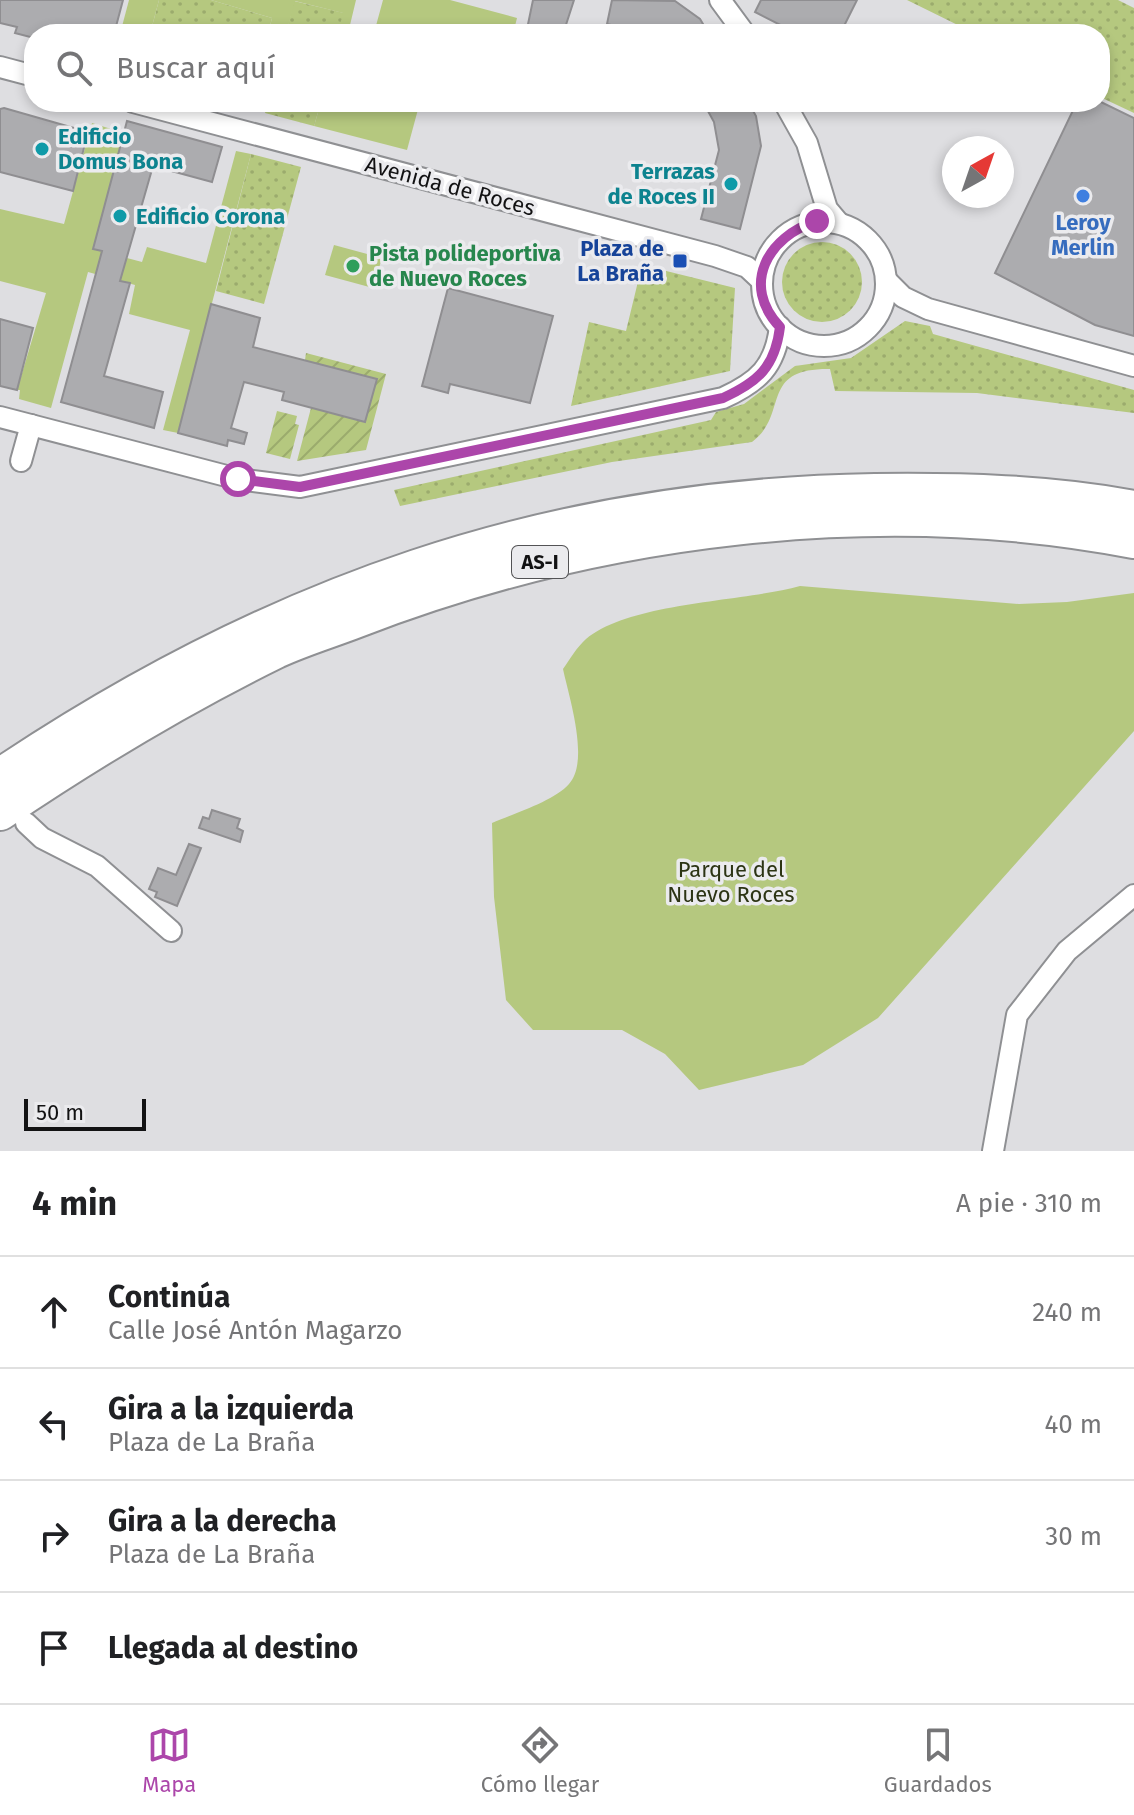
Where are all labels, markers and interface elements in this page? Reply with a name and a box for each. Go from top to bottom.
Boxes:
search box [24,24,1110,112]
icon: search [52,46,96,90]
text: Buscar aquí [116,50,276,86]
place label: Edificio Domus Bona [58,123,183,175]
north arrow [942,136,1014,208]
marker: Edificio Domus Bona [33,140,51,158]
street label: Avenida de Roces [362,150,538,222]
place label: Terrazas de Roces II [607,158,715,210]
marker: Terrazas de Roces II [722,175,740,193]
marker: Leroy Merlin [1074,187,1092,205]
place label: Edificio Corona [136,203,285,230]
route end [799,203,835,239]
marker: Edificio Corona [111,207,129,225]
place label: Leroy Merlin [1051,209,1115,261]
place label: Plaza de La Braña [577,235,664,287]
place label: Pista polideportiva de Nuevo Roces [369,240,561,292]
marker: Plaza de La Braña [671,252,689,270]
marker: Pista polideportiva de Nuevo Roces [344,257,362,275]
route start [220,461,256,497]
road number: AS-I [512,546,568,578]
park label: Parque del Nuevo Roces [667,856,795,908]
scale bar [24,1095,146,1131]
text: 50 m [36,1099,84,1126]
text: 4 min [32,1183,117,1224]
text: A pie · 310 m [956,1188,1102,1219]
text: Continúa [108,1279,230,1315]
icon: ahead [32,1290,76,1334]
text: 240 m [1032,1297,1102,1328]
text: Calle José Antón Magarzo [108,1315,403,1346]
text: Gira a la izquierda [108,1391,354,1427]
icon: left [32,1402,76,1446]
text: 40 m [1044,1409,1102,1440]
text: Plaza de La Braña [108,1427,315,1458]
text: Gira a la derecha [108,1503,337,1539]
icon: right [32,1514,76,1558]
text: 30 m [1045,1521,1102,1552]
text: Plaza de La Braña [108,1539,315,1570]
icon: arrive [32,1626,76,1670]
text: Llegada al destino [108,1630,358,1666]
tab: Mapa [142,1723,196,1798]
tab: Cómo llegar [481,1723,599,1798]
tab: Guardados [884,1723,992,1798]

